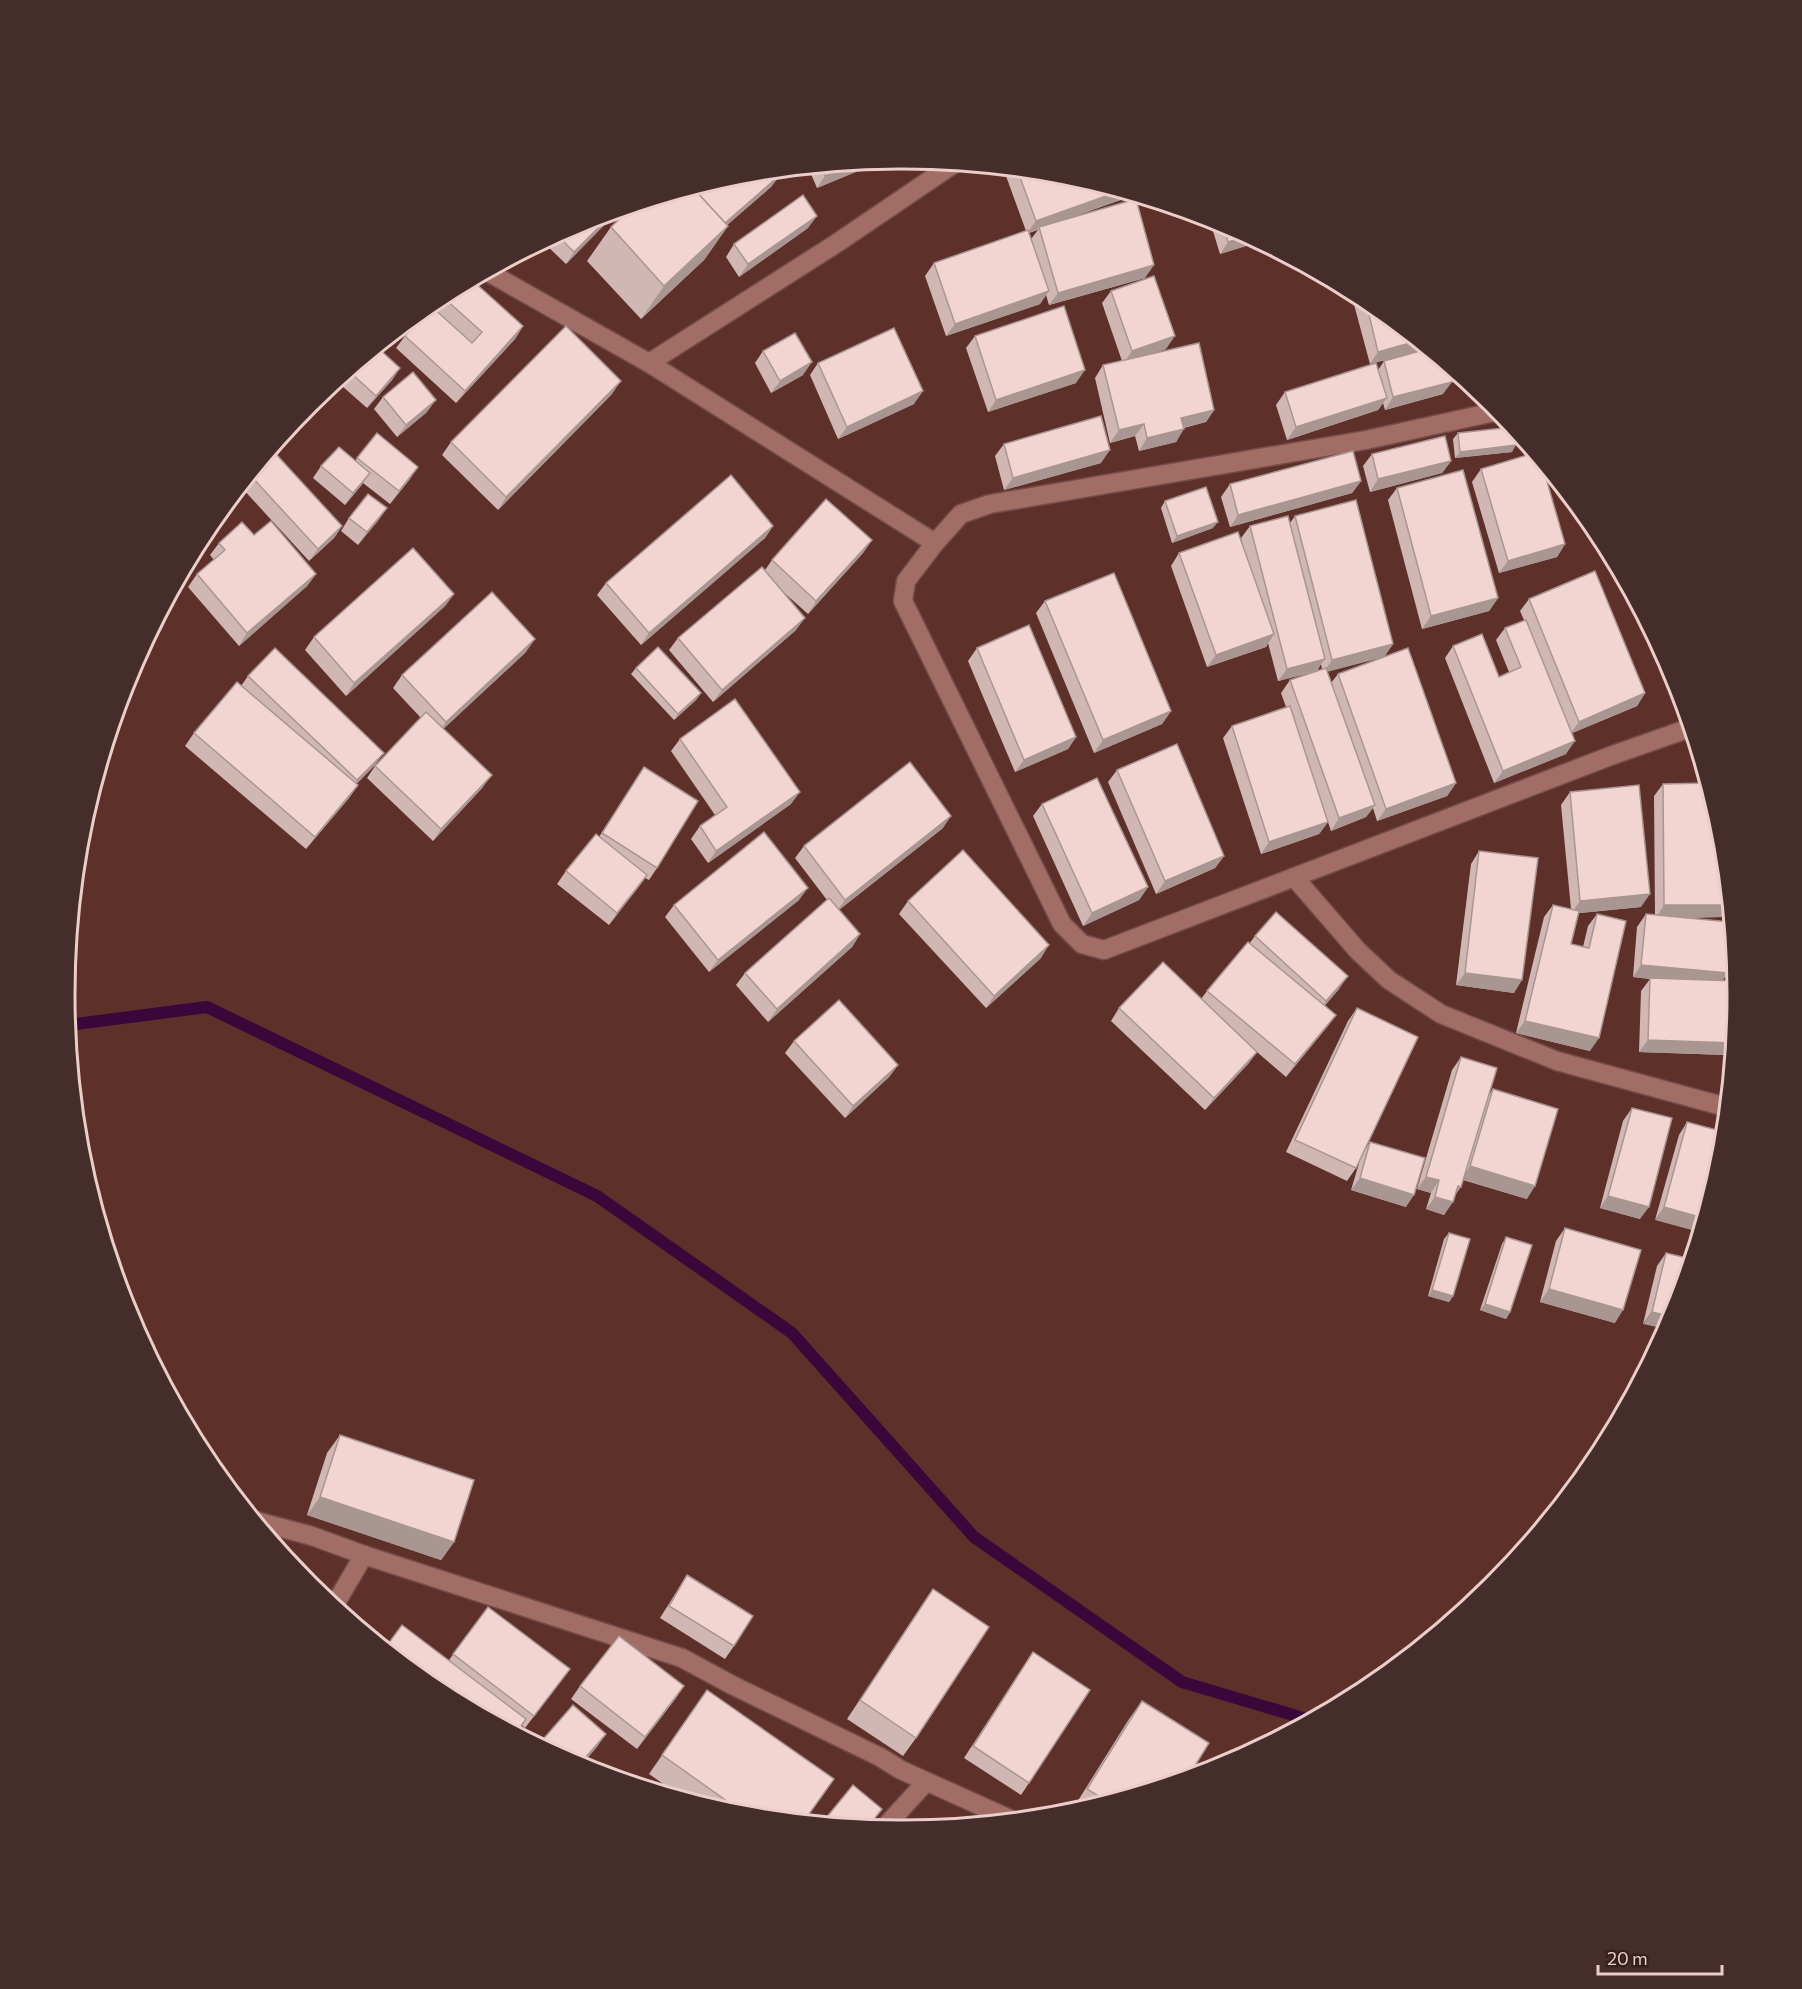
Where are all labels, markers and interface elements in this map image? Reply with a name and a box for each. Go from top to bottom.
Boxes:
scale bar [1598,1938,1722,1976]
text: 20 m [1607,1947,1648,1969]

